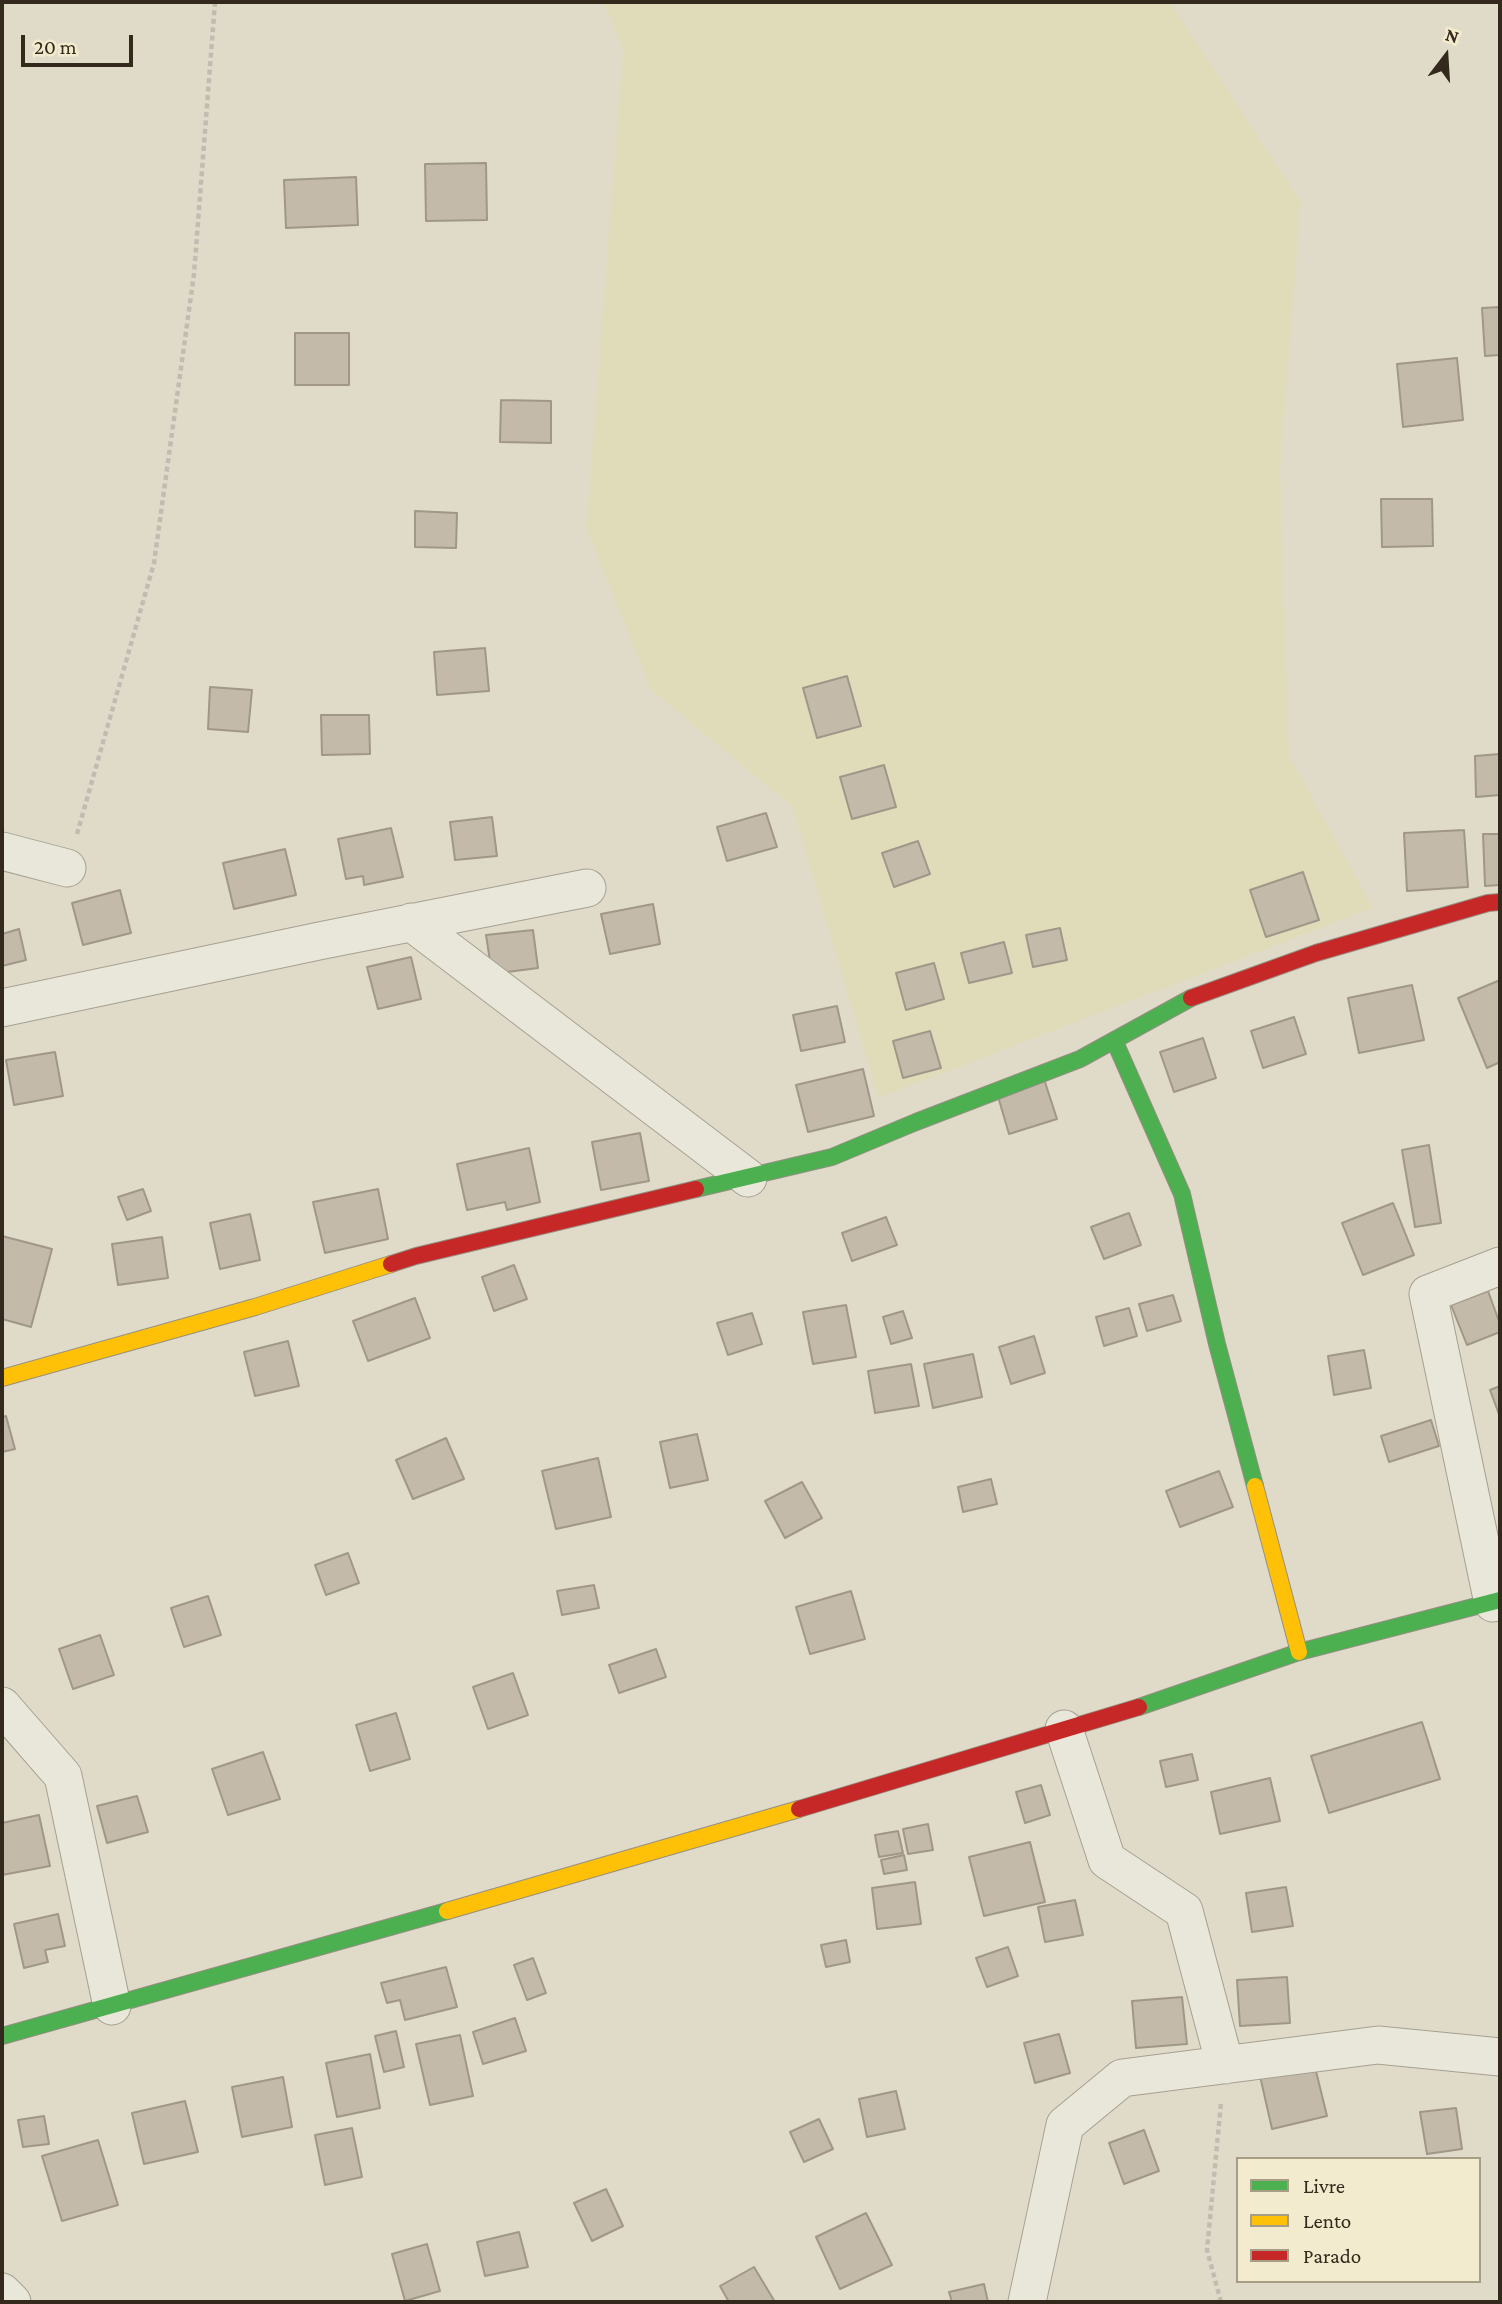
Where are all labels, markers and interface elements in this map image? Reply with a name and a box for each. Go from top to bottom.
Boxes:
scale bar [24,21,136,65]
north arrow [1411,21,1481,91]
text: N [1443,24,1462,47]
text: 20 m [34,35,77,59]
legend [1236,2157,1481,2283]
text: Livre [1303,2174,1345,2198]
text: Lento [1303,2209,1351,2233]
text: Parado [1303,2244,1361,2268]

